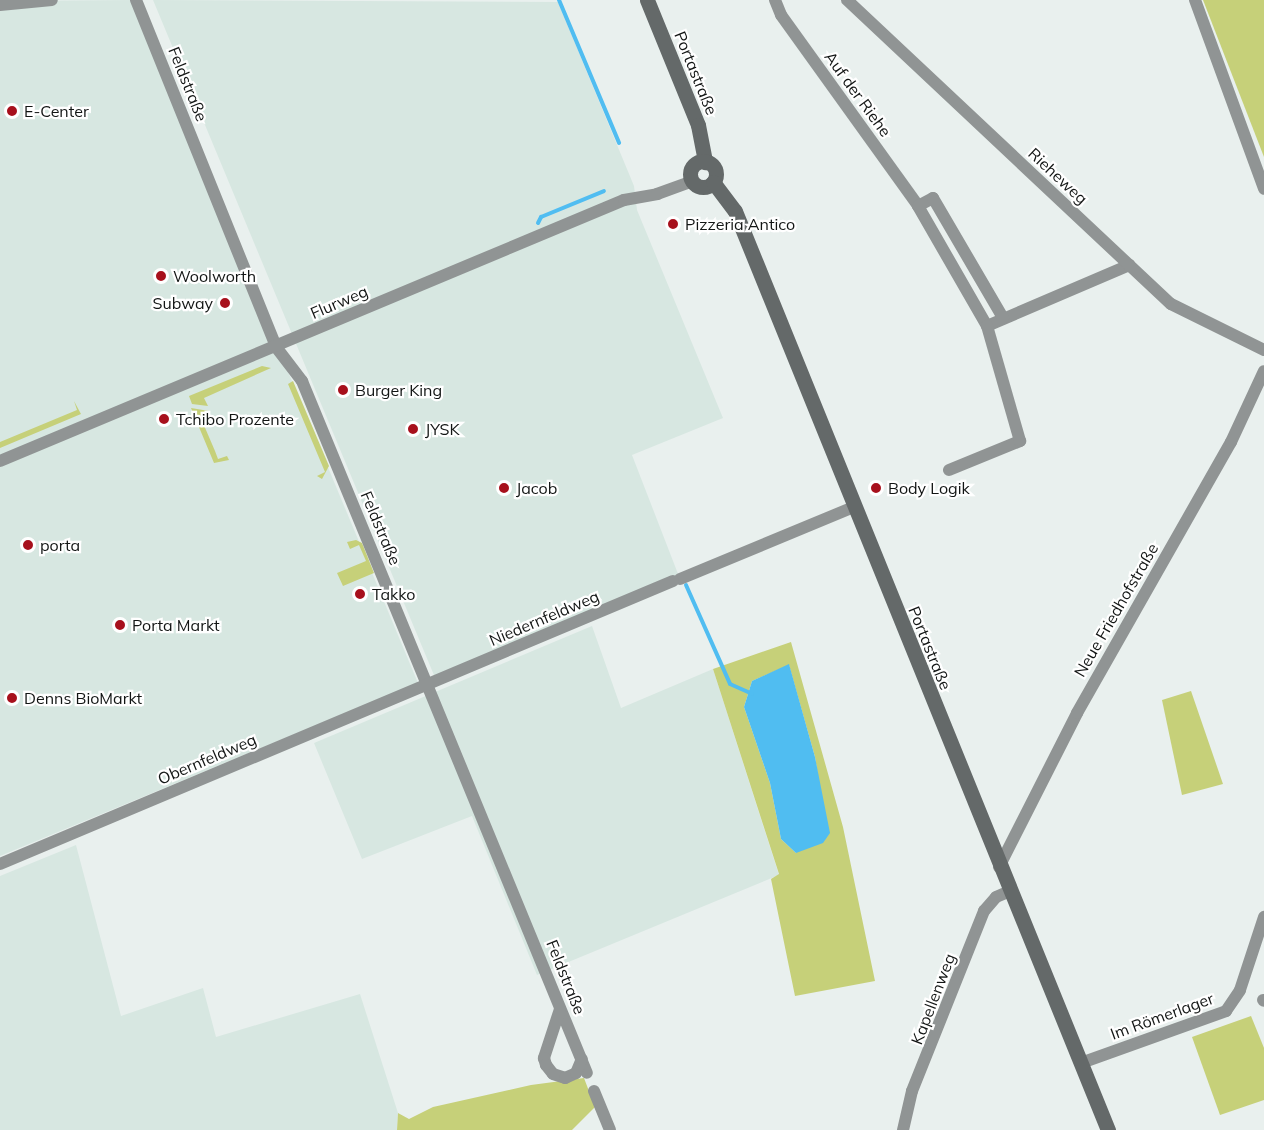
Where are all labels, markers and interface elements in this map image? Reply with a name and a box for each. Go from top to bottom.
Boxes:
street label: Portastraße [671,28,721,118]
street label: Feldstraße [164,44,212,124]
street label: Auf der Riehe [821,48,895,140]
place label: E-Center [24,101,89,121]
marker: E-Center [5,104,19,118]
street label: Rieheweg [1025,144,1091,208]
place label: Pizzeria Antico [685,214,795,234]
marker: Pizzeria Antico [666,217,680,231]
place label: Woolworth [173,266,256,286]
marker: Woolworth [154,269,168,283]
street label: Flurweg [307,281,371,323]
place label: Subway [153,293,213,313]
marker: Subway [218,296,232,310]
place label: Burger King [355,380,442,400]
marker: Burger King [336,383,350,397]
place label: Tchibo Prozente [176,409,294,429]
marker: Tchibo Prozente [157,412,171,426]
place label: JYSK [425,419,460,439]
marker: JYSK [406,422,420,436]
place label: Jacob [516,478,557,498]
place label: Body Logik [888,478,970,498]
marker: Jacob [497,481,511,495]
marker: Body Logik [869,481,883,495]
street label: Feldstraße [357,488,405,568]
place label: porta [40,535,80,555]
marker: porta [21,538,35,552]
street label: Neue Friedhofstraße [1070,540,1162,680]
place label: Takko [372,584,415,604]
street label: Niedernfeldweg [486,586,602,650]
marker: Takko [353,587,367,601]
street label: Portastraße [905,603,955,693]
place label: Porta Markt [132,615,220,635]
marker: Porta Markt [113,618,127,632]
place label: Denns BioMarkt [24,688,142,708]
marker: Denns BioMarkt [5,691,19,705]
street label: Obernfeldweg [155,730,259,788]
street label: Feldstraße [542,937,590,1017]
street label: Kapellenweg [907,951,959,1047]
street label: Im Römerlager [1108,988,1216,1044]

